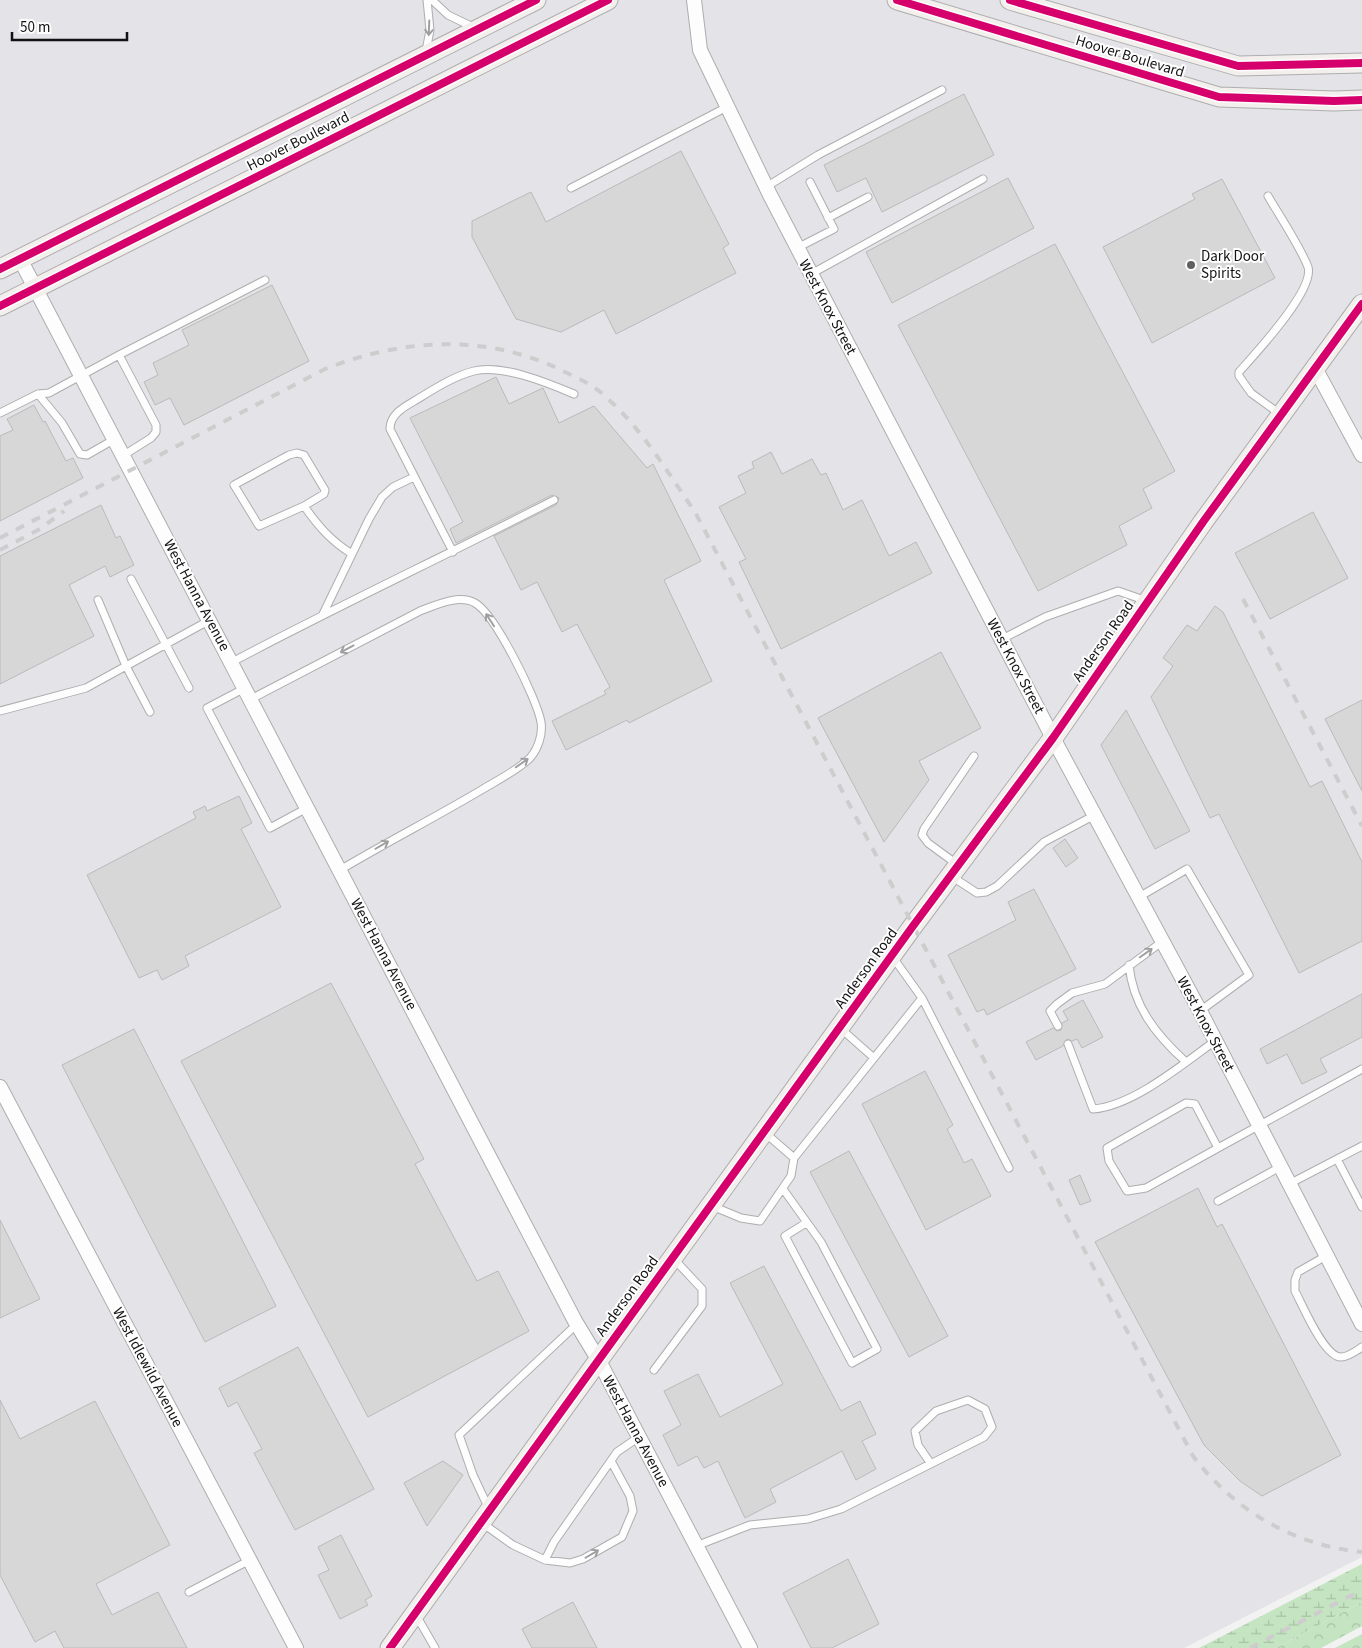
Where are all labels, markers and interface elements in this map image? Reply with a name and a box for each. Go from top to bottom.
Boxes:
scale bar [12,10,128,42]
text: 50 m [20,17,50,38]
one-way arrow [425,20,434,36]
street label: Hoover Boulevard [1073,30,1187,83]
street label: Hoover Boulevard [243,107,353,176]
place label: Dark Door Spirits [1201,246,1265,284]
street label: West Knox Street [794,256,862,359]
marker: Dark Door Spirits [1185,259,1197,271]
street label: West Hanna Avenue [158,536,235,655]
street label: Anderson Road [1068,596,1139,686]
one-way arrow [485,613,495,627]
street label: West Knox Street [982,615,1050,718]
one-way arrow [339,644,354,654]
one-way arrow [515,758,529,768]
one-way arrow [375,840,389,850]
street label: West Hanna Avenue [345,895,422,1014]
street label: Anderson Road [830,924,903,1013]
one-way arrow [1139,948,1153,958]
street label: West Knox Street [1172,973,1240,1076]
street label: Anderson Road [591,1252,664,1341]
street label: West Idlewild Avenue [107,1304,188,1431]
street label: West Hanna Avenue [597,1372,674,1491]
one-way arrow [584,1549,598,1559]

